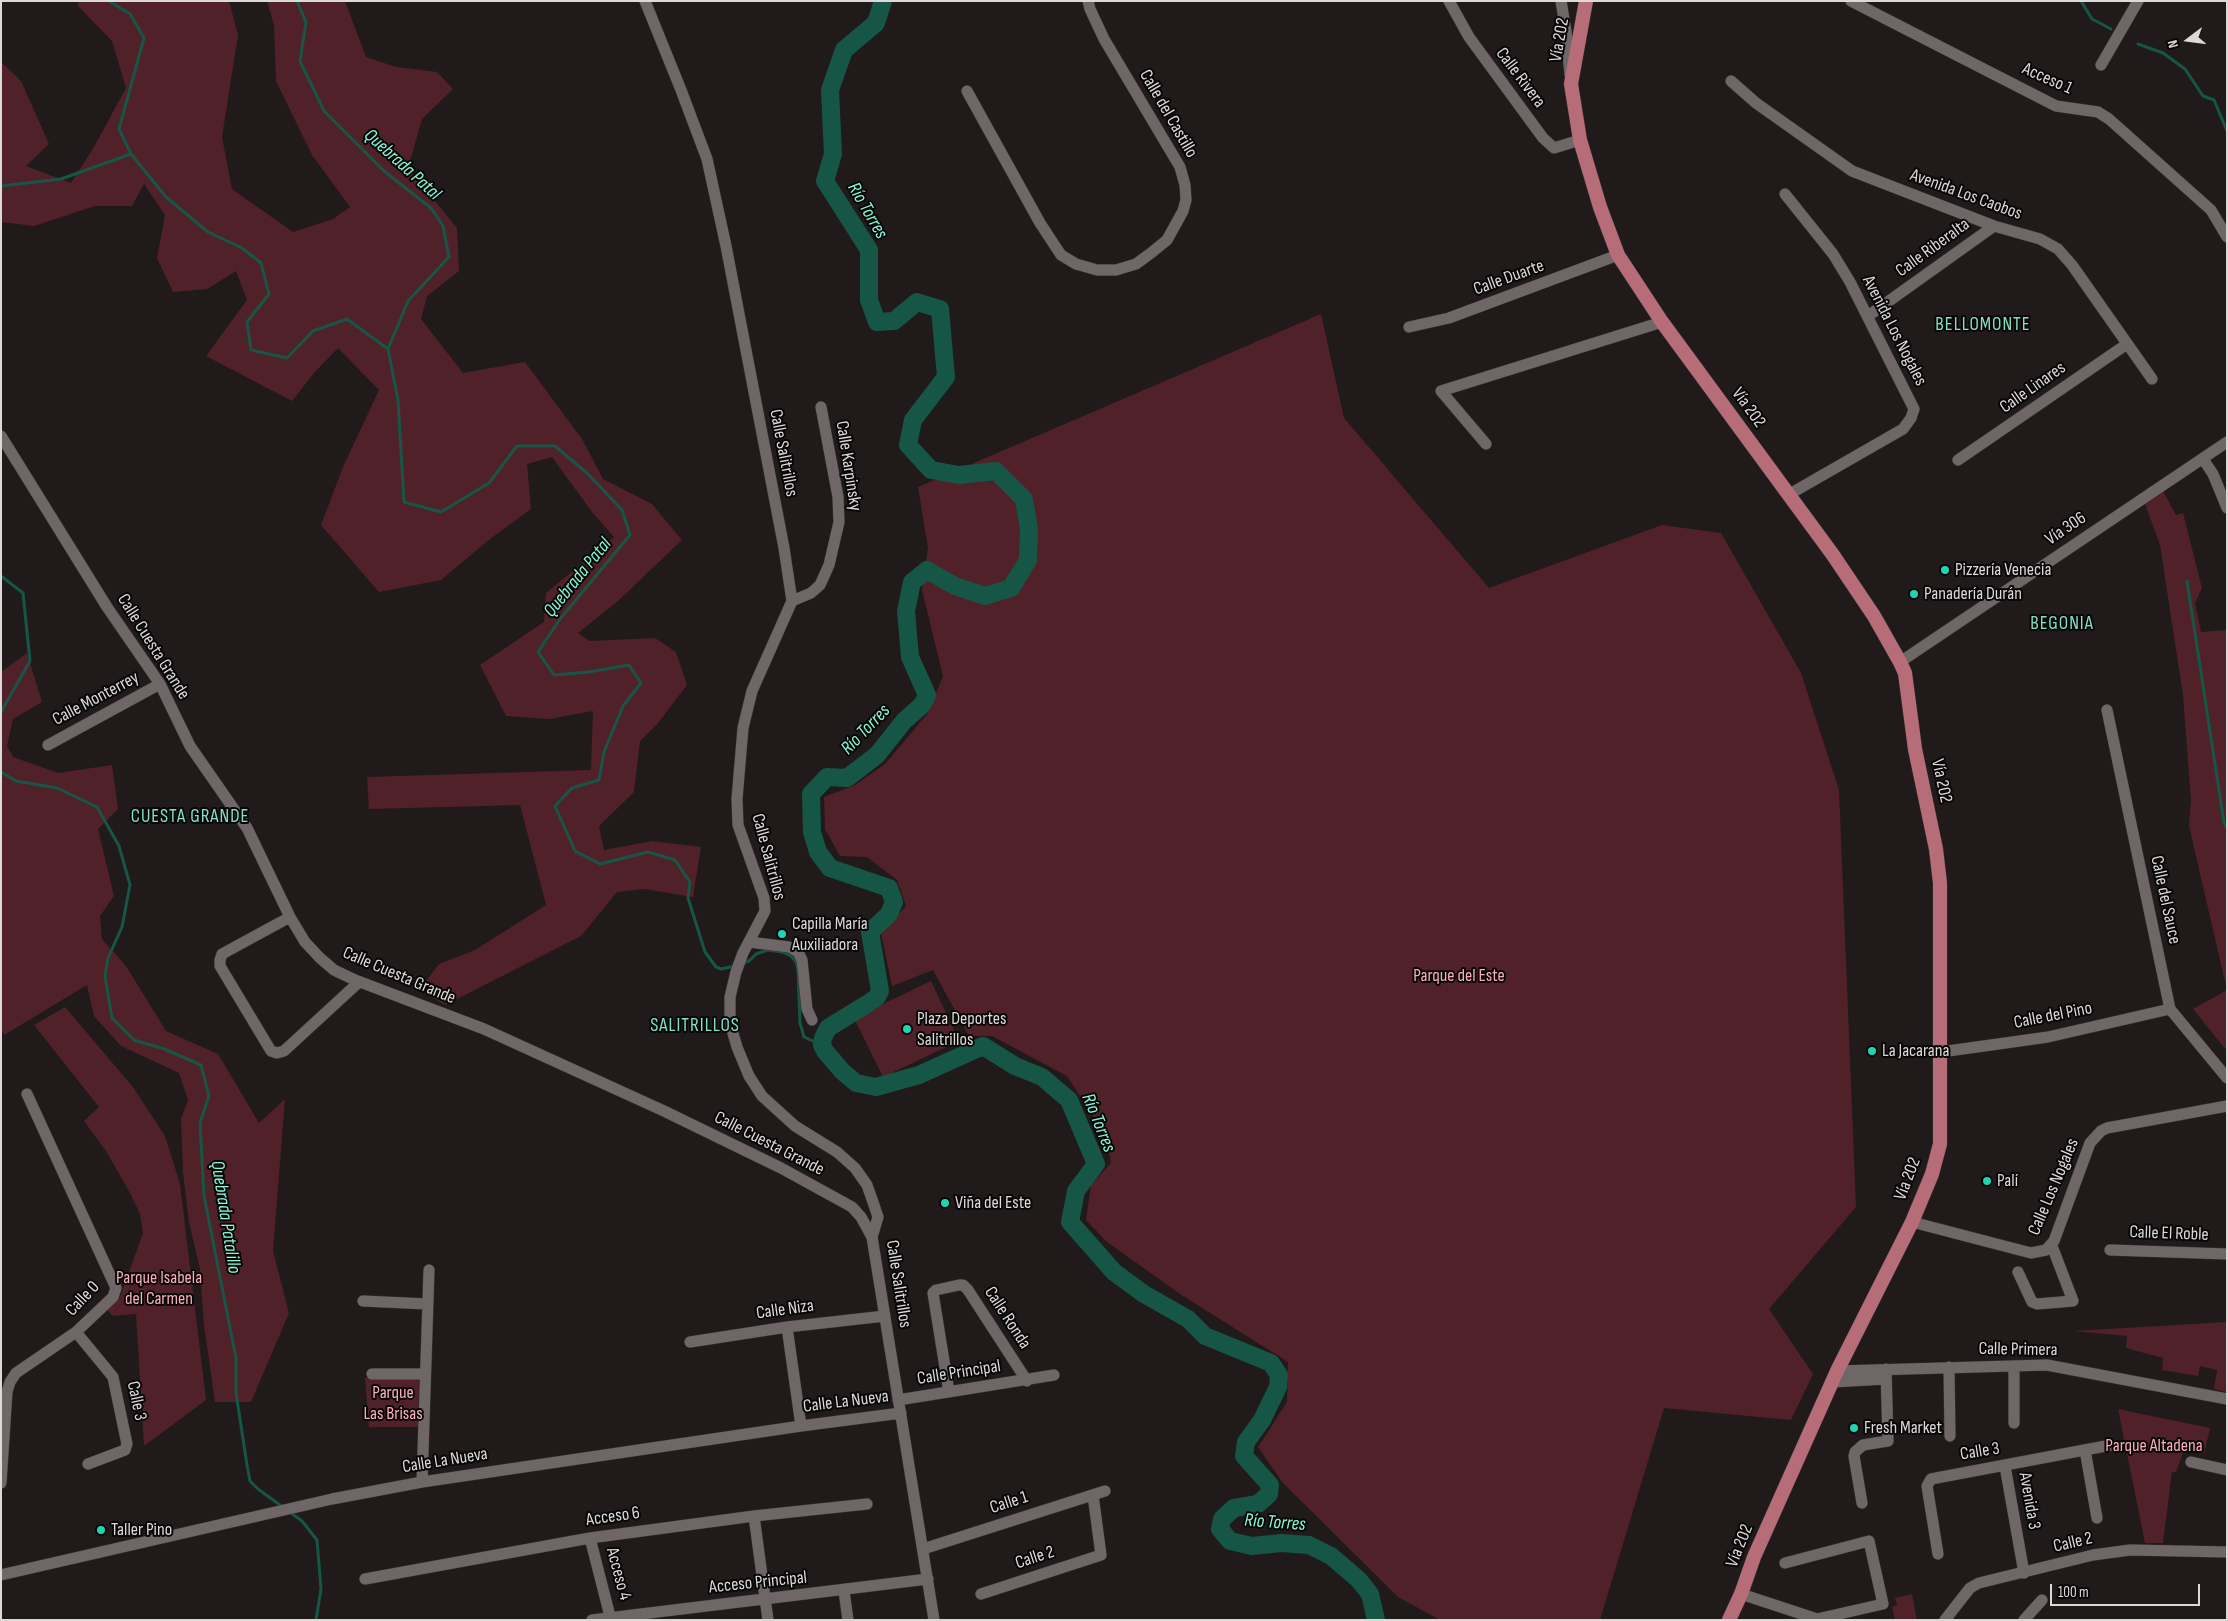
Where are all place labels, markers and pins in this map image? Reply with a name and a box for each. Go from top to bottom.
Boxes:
place label: Pizzería Venecia [1955,559,2051,581]
marker: Pizzería Venecia [1939,564,1951,576]
place label: Panadería Durán [1924,583,2022,605]
marker: Panadería Durán [1908,588,1920,600]
place label: Capilla María Auxiliadora [792,913,868,956]
marker: Capilla María Auxiliadora [776,928,788,940]
place label: Plaza Deportes Salitrillos [917,1008,1007,1050]
marker: Plaza Deportes Salitrillos [901,1023,913,1035]
place label: La Jacarana [1882,1040,1949,1062]
marker: La Jacarana [1866,1045,1878,1057]
place label: Palí [1997,1170,2018,1192]
marker: Palí [1981,1175,1993,1187]
place label: Viña del Este [955,1192,1031,1214]
marker: Viña del Este [939,1197,951,1209]
place label: Fresh Market [1864,1417,1942,1439]
marker: Fresh Market [1848,1422,1860,1434]
place label: Taller Pino [111,1519,172,1541]
marker: Taller Pino [95,1524,107,1536]

